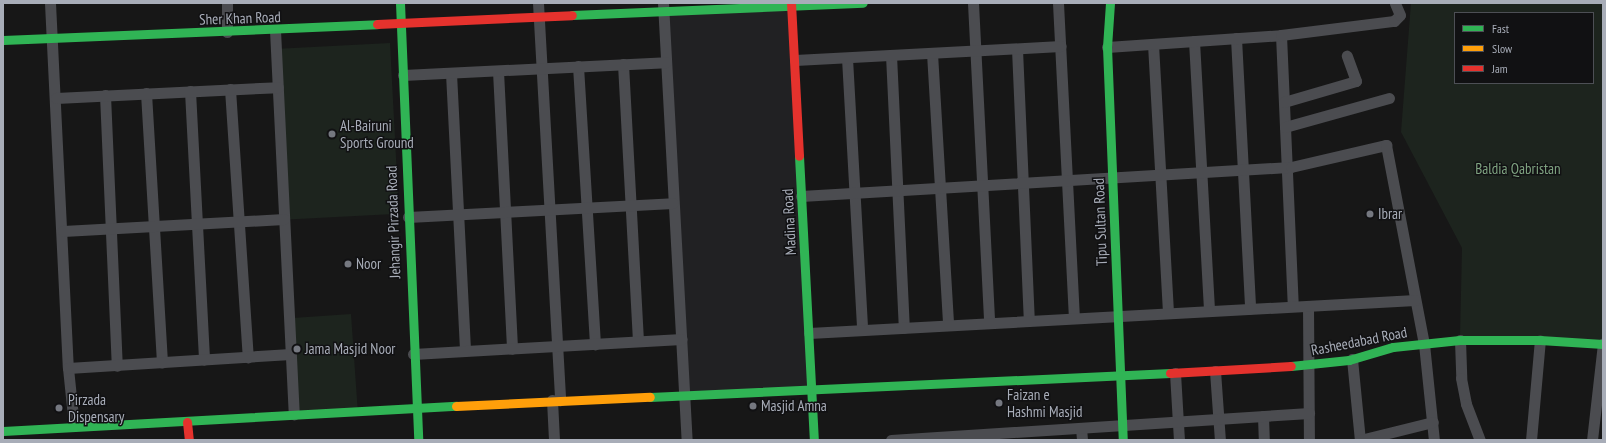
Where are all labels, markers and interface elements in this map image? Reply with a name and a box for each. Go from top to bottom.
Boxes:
street label: Sher Khan Road [199,8,281,28]
legend [1454,12,1594,84]
text: Fast [1492,21,1509,36]
text: Slow [1492,41,1512,56]
text: Jam [1492,61,1508,76]
place label: Al-Bairuni Sports Ground [340,116,414,151]
marker: Al-Bairuni Sports Ground [327,129,337,139]
park label: Baldia Qabristan [1475,160,1561,178]
street label: Jehangir Pirzada Road [382,165,404,279]
street label: Tipu Sultan Road [1089,178,1111,266]
street label: Madina Road [778,188,800,256]
place label: Ibrar [1378,205,1402,223]
marker: Ibrar [1365,209,1375,219]
place label: Noor [356,255,381,273]
marker: Noor [343,259,353,269]
street label: Rasheedabad Road [1309,323,1409,359]
place label: Jama Masjid Noor [305,340,395,358]
marker: Jama Masjid Noor [292,344,302,354]
place label: Faizan e Hashmi Masjid [1007,385,1083,420]
place label: Pirzada Dispensary [68,390,124,425]
place label: Masjid Amna [761,397,827,415]
marker: Faizan e Hashmi Masjid [994,398,1004,408]
marker: Masjid Amna [748,401,758,411]
marker: Pirzada Dispensary [53,402,65,414]

